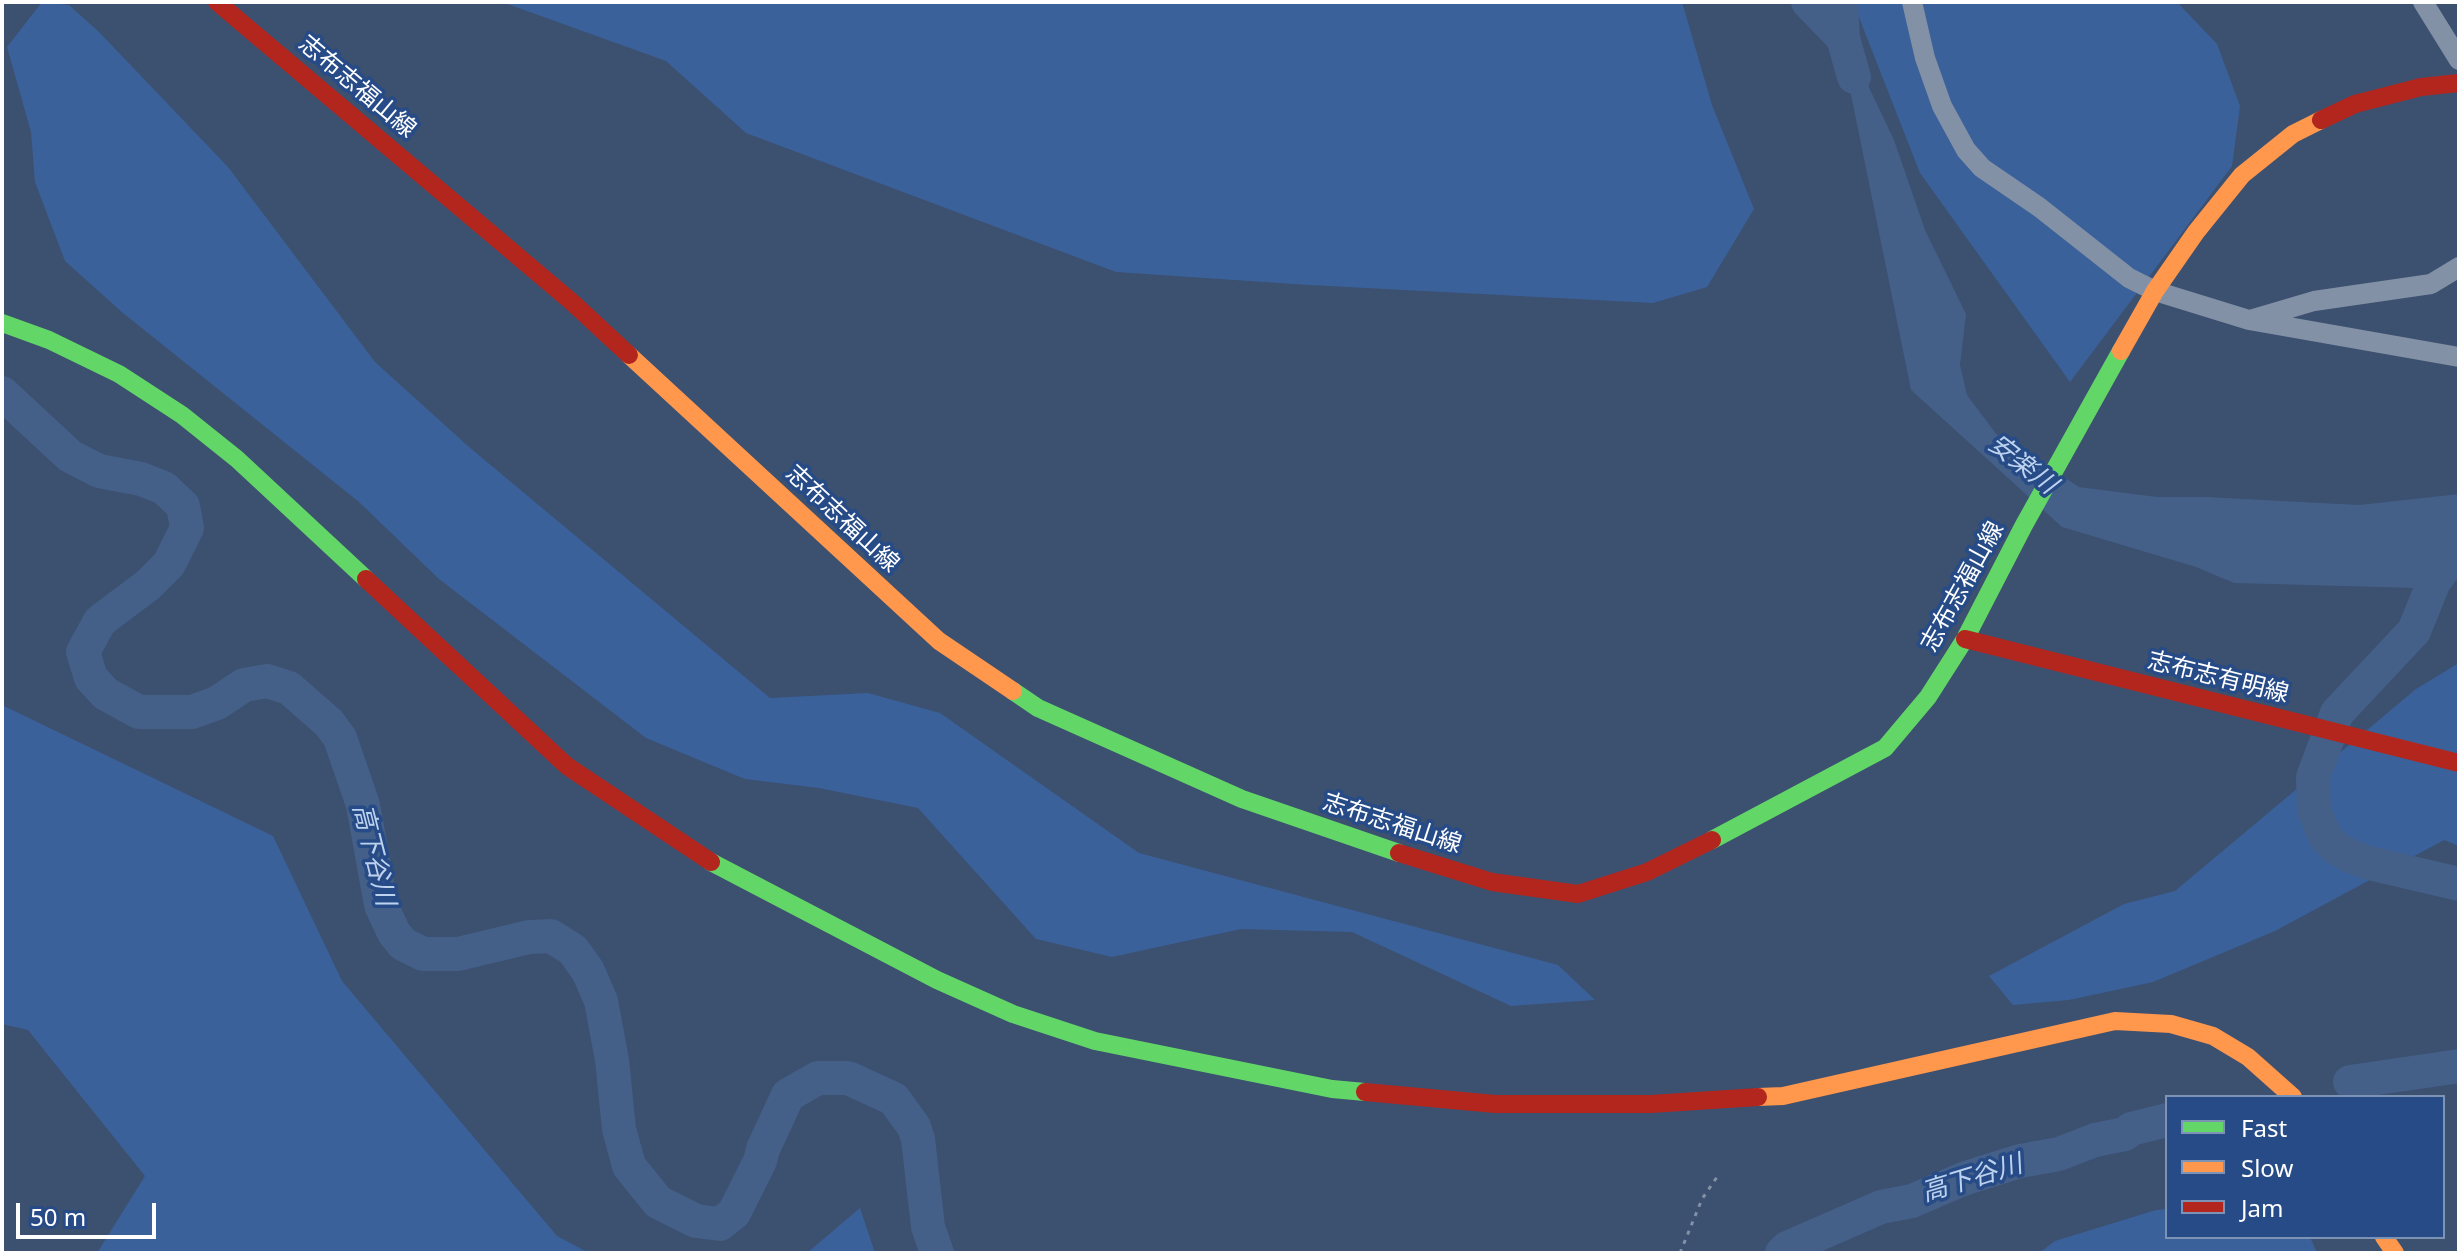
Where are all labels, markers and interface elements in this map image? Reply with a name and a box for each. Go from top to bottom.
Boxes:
street label: 志布志福山線 [293,30,421,144]
water label: 安楽川 [1982,429,2062,501]
street label: 志布志福山線 [780,459,904,579]
street label: 志布志福山線 [1915,517,2011,657]
street label: 志布志有明線 [2145,647,2291,709]
street label: 志布志福山線 [1319,788,1465,860]
water label: 高下谷川 [345,801,401,909]
legend [2165,1095,2445,1239]
text: Fast [2241,1111,2287,1144]
water label: 高下谷川 [1918,1149,2026,1209]
text: Slow [2241,1151,2293,1184]
scale bar [20,1187,160,1237]
text: Jam [2241,1191,2283,1224]
text: 50 m [30,1200,86,1233]

